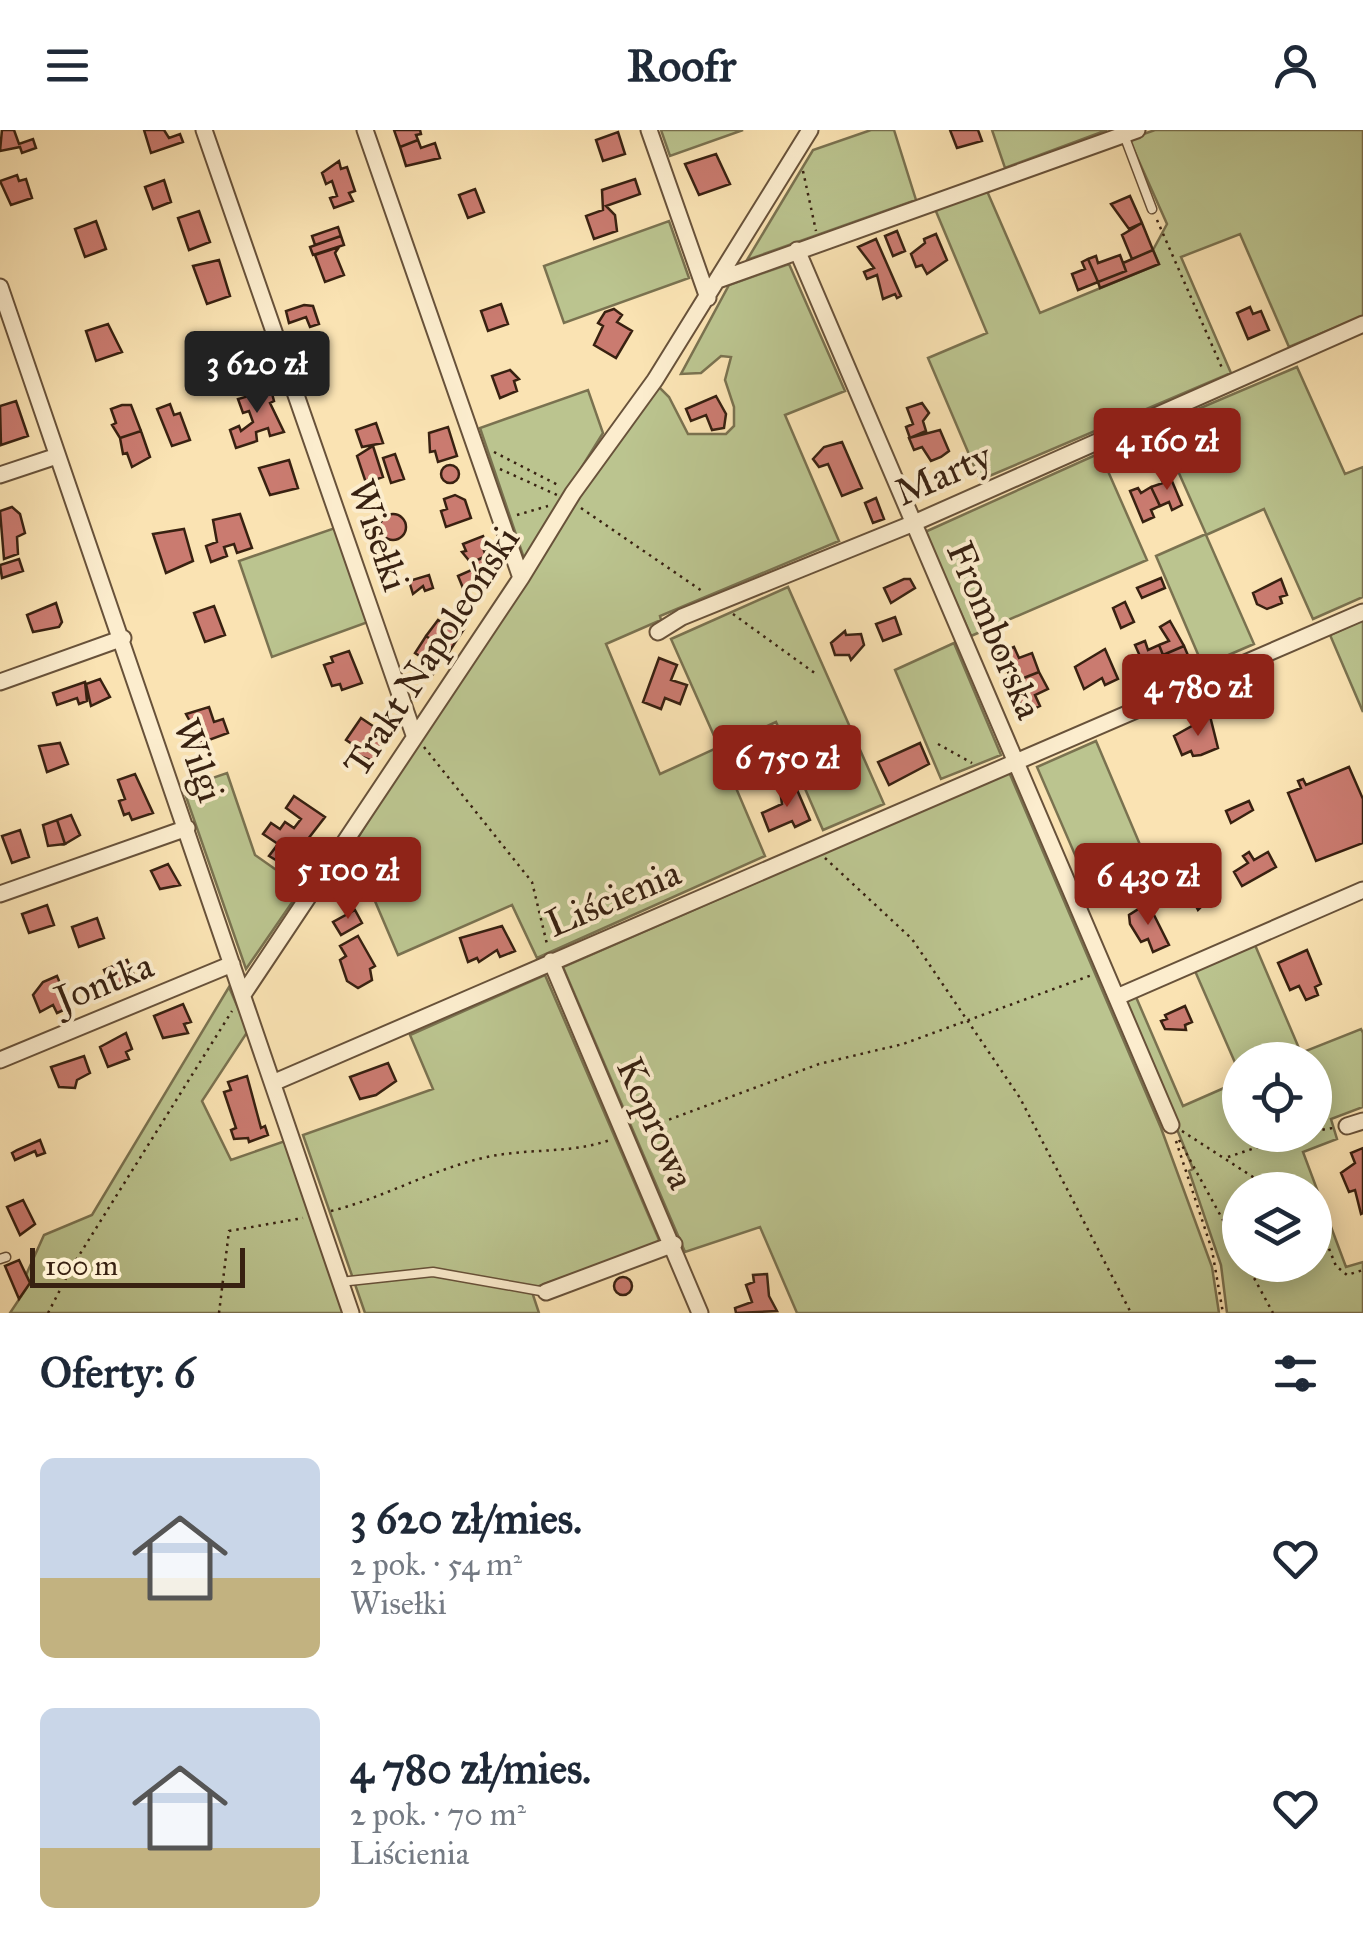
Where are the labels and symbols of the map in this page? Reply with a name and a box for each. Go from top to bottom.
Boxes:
pin: 3 620 zł [154,331,360,416]
pin: 4 160 zł [1064,408,1270,493]
street label: Marty [888,432,999,515]
street label: Wisełki [339,473,419,597]
street label: Trakt Napoleoński [333,518,529,784]
street label: Fromborska [937,534,1053,727]
pin: 4 780 zł [1095,654,1301,739]
street label: Wilgi [163,712,235,808]
pin: 6 750 zł [684,725,890,810]
pin: 5 100 zł [245,837,451,922]
pin: 6 430 zł [1045,843,1251,928]
street label: Liścienia [539,849,688,947]
street label: Jontka [45,941,161,1025]
street label: Koprowa [607,1050,706,1197]
scale bar [30,1243,245,1288]

